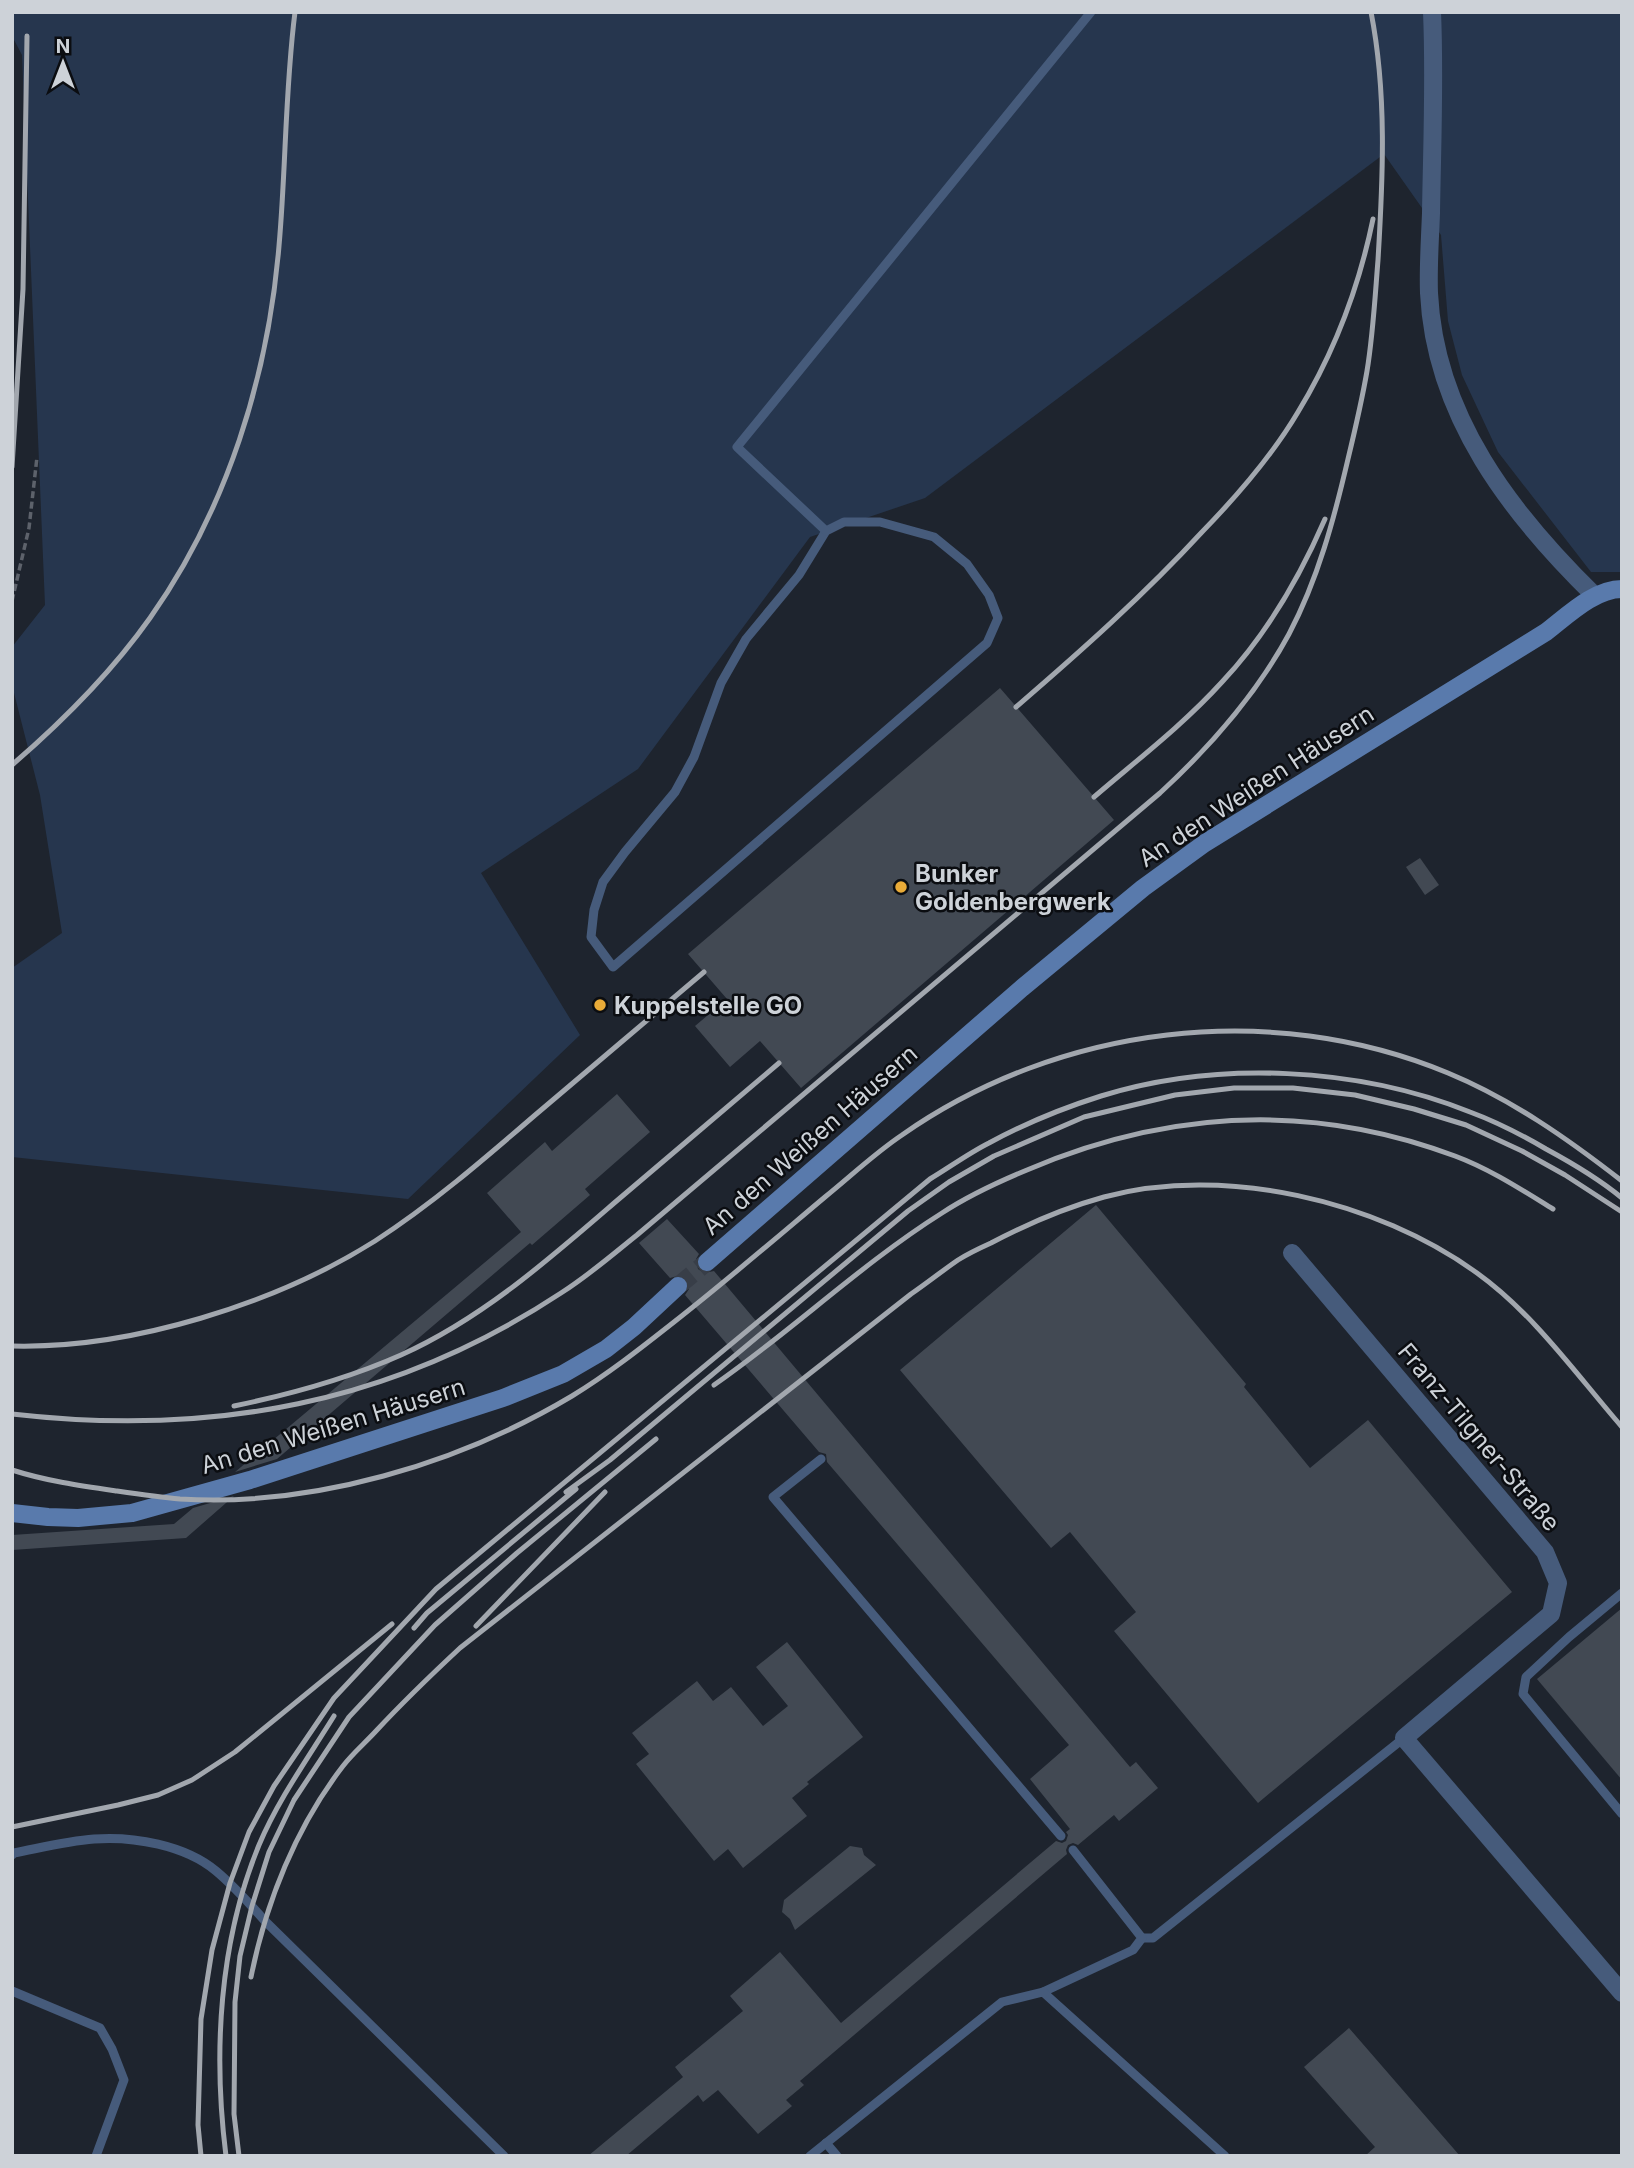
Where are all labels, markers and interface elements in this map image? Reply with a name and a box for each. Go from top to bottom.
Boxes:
north arrow [28,28,98,98]
text: N [56,35,70,58]
street label: An den Weißen Häusern [1133,699,1379,873]
place label: Bunker Goldenbergwerk [915,859,1111,916]
marker: Bunker Goldenbergwerk [893,879,909,895]
place label: Kuppelstelle GO [614,991,802,1020]
marker: Kuppelstelle GO [592,997,608,1013]
street label: An den Weißen Häusern [697,1039,923,1241]
street label: Franz-Tilgner-Straße [1392,1337,1566,1537]
street label: An den Weißen Häusern [197,1372,469,1480]

